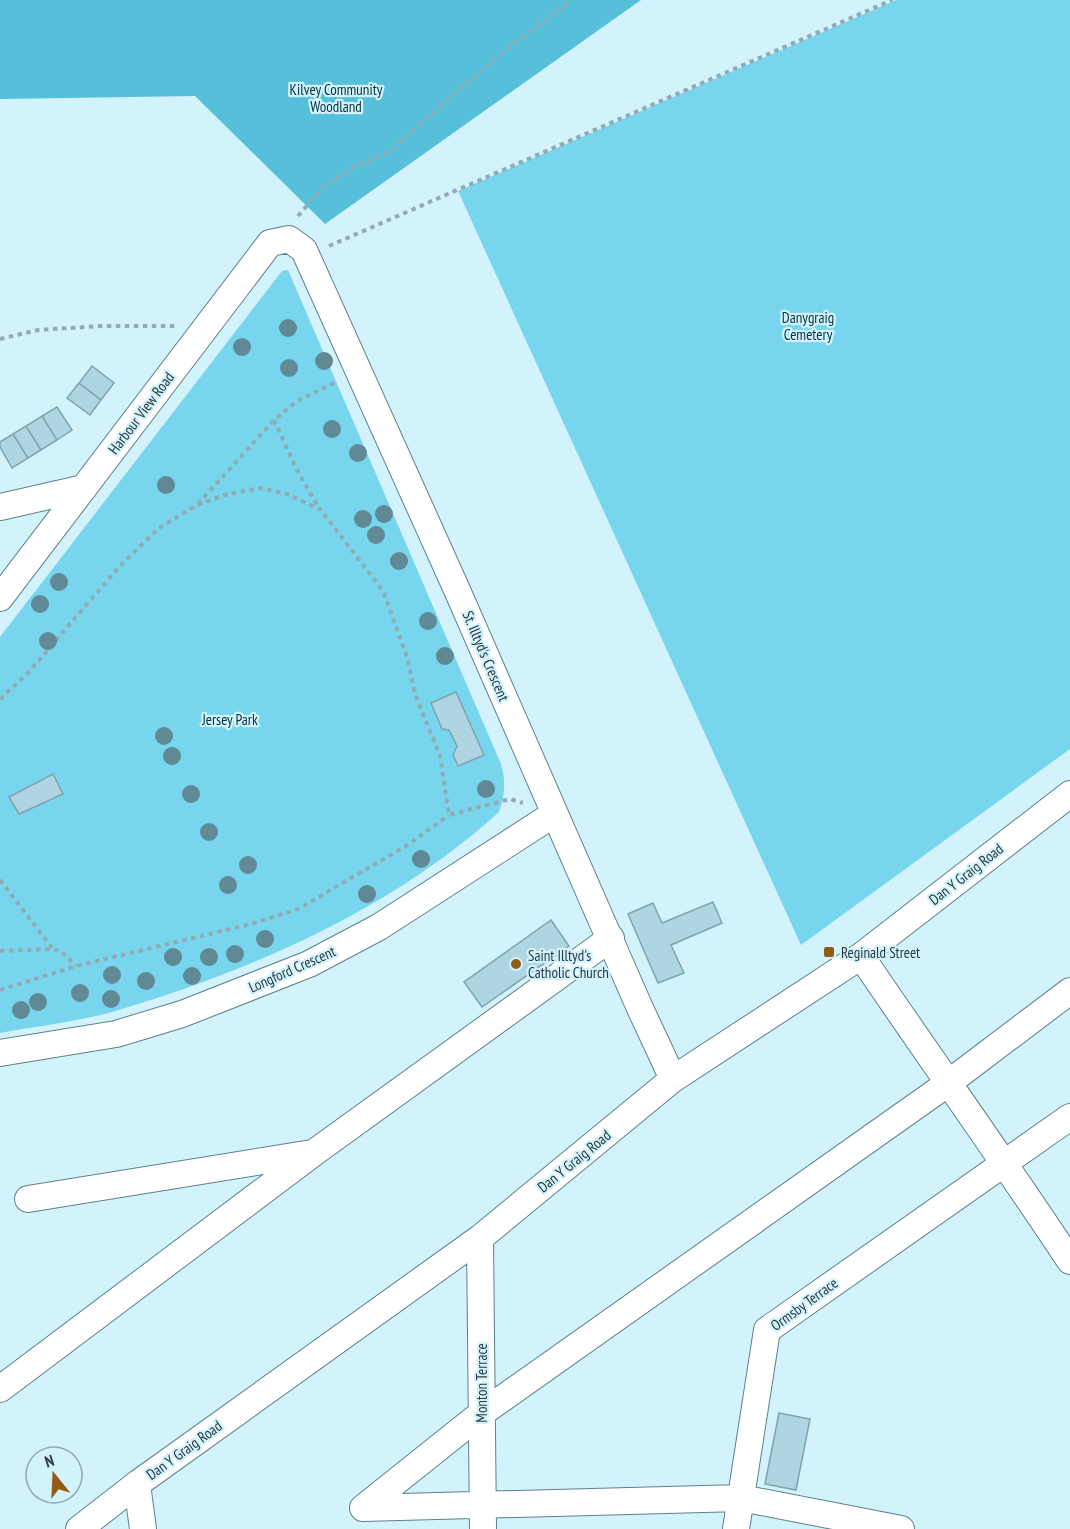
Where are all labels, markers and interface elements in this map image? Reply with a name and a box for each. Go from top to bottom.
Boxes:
park label: Kilvey Community Woodland [290,80,383,116]
park label: Danygraig Cemetery [782,308,834,344]
street label: Harbour View Road [104,368,178,458]
street label: St. Illtyd's Crescent [458,608,514,704]
park label: Jersey Park [201,710,258,729]
street label: Dan Y Graig Road [925,839,1007,909]
street label: Longford Crescent [246,941,338,997]
place label: Reginald Street [841,943,920,962]
marker: Reginald Street [822,945,836,959]
place label: Saint Illtyd's Catholic Church [528,946,609,982]
marker: Saint Illtyd's Catholic Church [509,957,523,971]
street label: Dan Y Graig Road [533,1126,615,1196]
street label: Ormsby Terrace [767,1273,841,1335]
street label: Monton Terrace [472,1343,491,1423]
street label: Dan Y Graig Road [142,1416,226,1484]
north arrow [24,1445,84,1505]
text: N [42,1450,57,1472]

